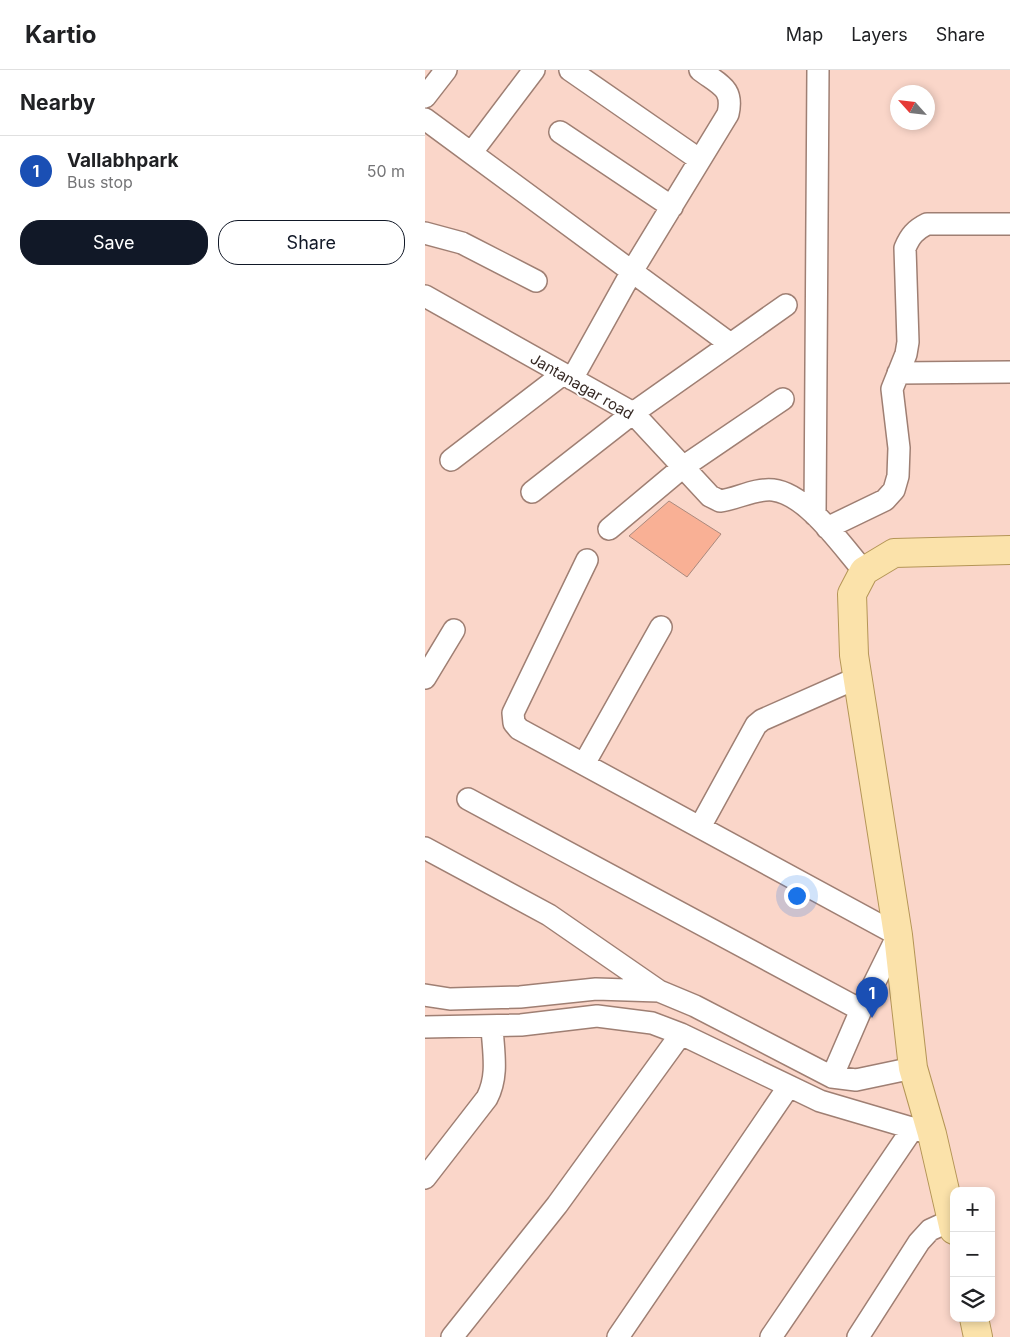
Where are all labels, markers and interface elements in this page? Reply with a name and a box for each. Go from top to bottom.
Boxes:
text: Kartio [25,20,96,49]
text: Map [786,24,823,45]
text: Layers [851,24,908,45]
text: Share [936,24,985,45]
north arrow [890,85,935,130]
text: Nearby [20,90,95,115]
text: Vallabhpark [67,149,178,172]
text: 1 [33,161,39,181]
text: 50 m [367,161,405,181]
text: Bus stop [67,172,133,192]
button: Save [20,220,208,265]
button: Share [218,220,405,265]
street label: Jantanagar road [527,349,637,423]
your location [784,883,810,909]
pin: 1 [856,977,888,1018]
map controls [950,1187,995,1322]
button: + [950,1187,995,1232]
button: − [950,1232,995,1277]
button: layers [950,1277,995,1322]

